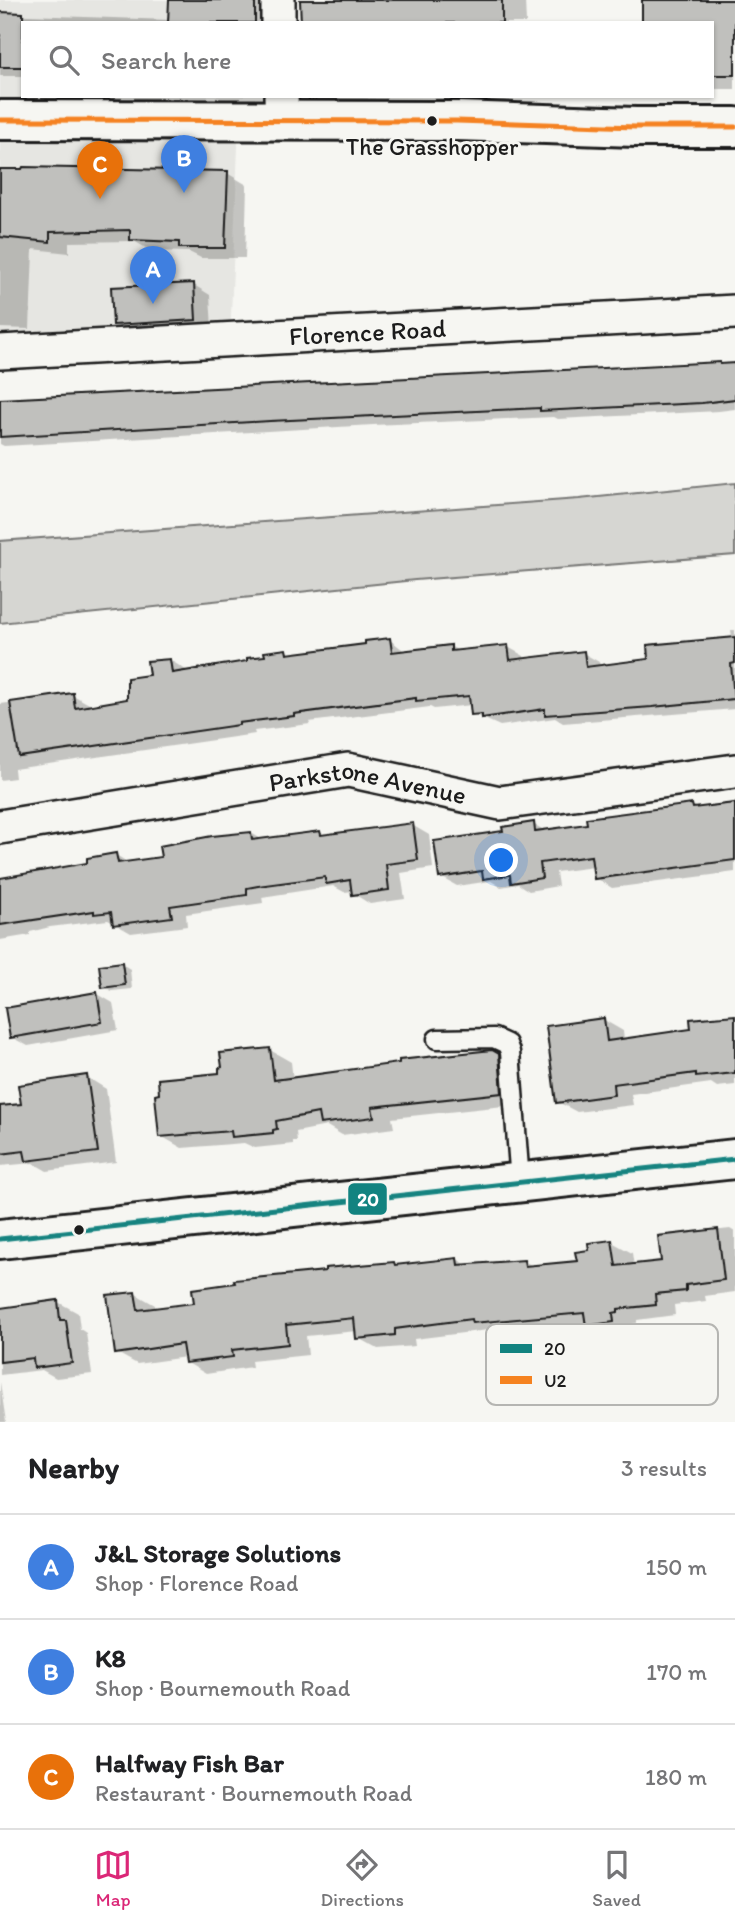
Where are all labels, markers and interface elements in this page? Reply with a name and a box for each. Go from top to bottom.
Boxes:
search box [21,21,714,98]
icon: search [45,41,83,79]
text: Search here [101,44,231,76]
marker: The Grasshopper [425,114,439,128]
place label: The Grasshopper [346,132,518,161]
pin: B [161,135,207,193]
pin: C [77,141,123,199]
pin: A [130,246,176,304]
street label: Florence Road [288,312,447,352]
street label: Parkstone Avenue [266,753,469,811]
your location [484,843,518,877]
line badge: 20 [347,1182,388,1216]
text: 20 [357,1188,379,1211]
unlabelled marker [72,1223,86,1237]
legend [486,1324,718,1405]
text: 20 [544,1337,566,1360]
text: U2 [544,1369,567,1392]
text: Nearby [28,1449,119,1486]
text: 3 results [621,1454,707,1482]
text: J&L Storage Solutions [95,1537,341,1569]
text: A [44,1553,58,1581]
text: 150 m [646,1553,707,1581]
text: Shop · Florence Road [95,1569,298,1597]
text: K8 [95,1642,126,1674]
text: B [44,1658,58,1686]
text: 170 m [646,1658,707,1686]
text: Shop · Bournemouth Road [95,1674,350,1702]
text: Halfway Fish Bar [95,1747,284,1779]
text: C [44,1763,58,1791]
text: 180 m [645,1763,707,1791]
text: Restaurant · Bournemouth Road [95,1779,412,1807]
tab: Map [94,1846,132,1911]
tab: Directions [320,1846,404,1911]
tab: Saved [592,1846,641,1911]

